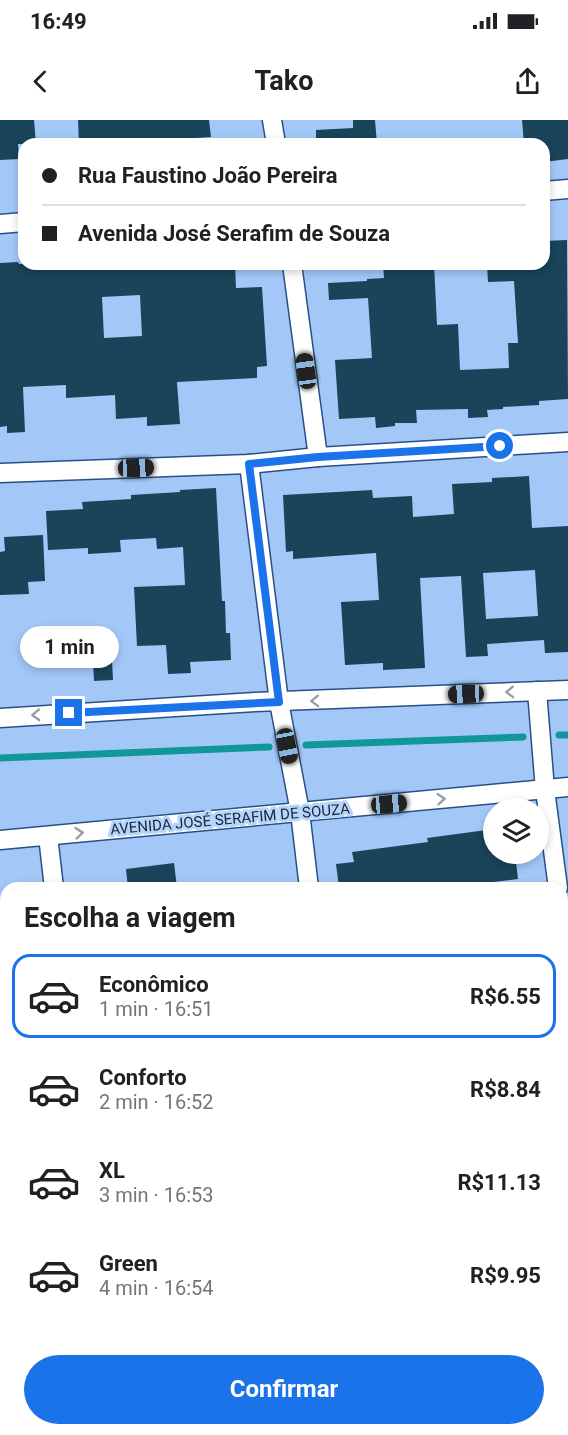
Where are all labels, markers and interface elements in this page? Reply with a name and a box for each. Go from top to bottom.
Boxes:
text: 16:49 [30,9,87,34]
icon: back [24,65,57,98]
text: Tako [255,65,313,97]
icon: share [511,65,544,98]
text: Rua Faustino João Pereira [78,163,338,188]
text: Avenida José Serafim de Souza [78,221,390,246]
car [295,352,317,390]
route start [486,432,513,459]
car [118,458,154,478]
callout: 1 min [20,626,118,668]
text: 1 min [44,635,95,659]
car [448,684,484,704]
one-way arrow [505,686,514,699]
one-way arrow [310,694,319,707]
route end [55,699,82,726]
one-way arrow [32,709,41,722]
car [275,727,299,765]
car [370,793,408,815]
one-way arrow [436,793,445,806]
map controls [483,798,549,864]
button: layers [483,798,549,864]
street label: AVENIDA JOSÉ SERAFIM DE SOUZA [109,800,351,838]
one-way arrow [75,827,84,840]
text: Escolha a viagem [24,902,236,934]
icon: car [27,969,81,1023]
text: Econômico [99,972,209,997]
text: R$6.55 [470,984,541,1009]
text: 1 min · 16:51 [99,997,214,1021]
icon: car [27,1062,81,1116]
text: Conforto [99,1065,187,1090]
text: R$8.84 [470,1077,541,1102]
text: 2 min · 16:52 [99,1090,214,1114]
icon: car [27,1155,81,1209]
text: XL [99,1158,125,1183]
text: R$11.13 [457,1170,541,1195]
text: 3 min · 16:53 [99,1183,214,1207]
icon: car [27,1248,81,1302]
text: Green [99,1251,158,1276]
text: R$9.95 [470,1263,541,1288]
text: 4 min · 16:54 [99,1276,214,1300]
button: Confirmar [24,1355,544,1424]

